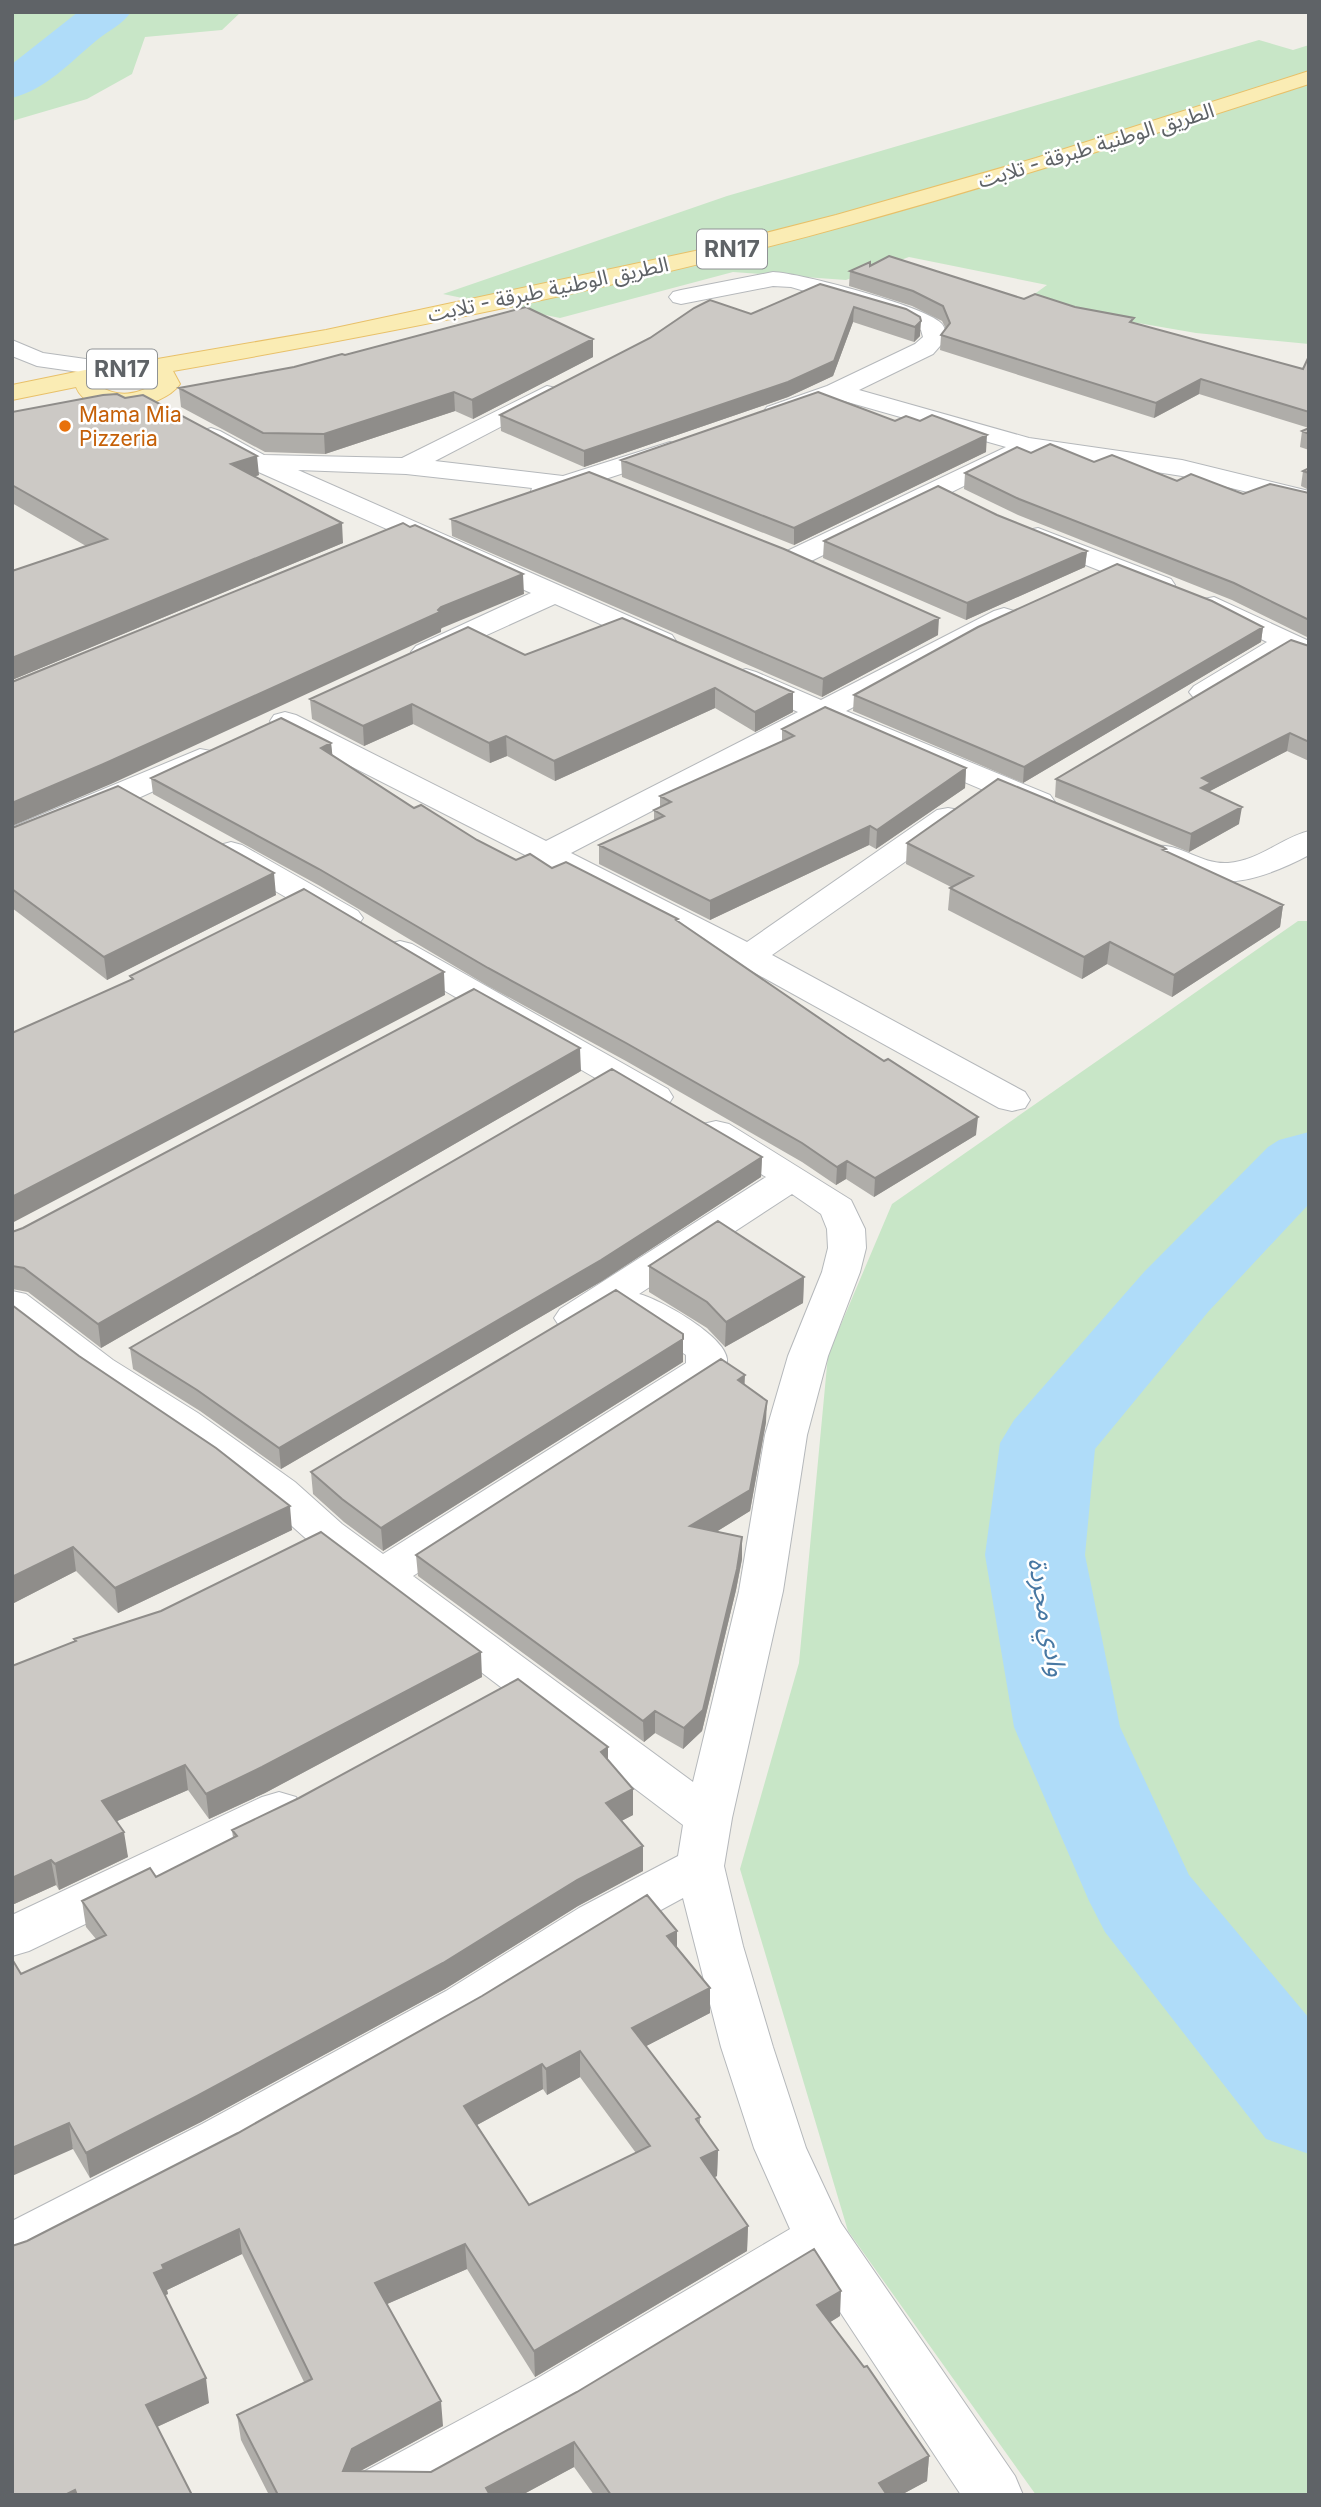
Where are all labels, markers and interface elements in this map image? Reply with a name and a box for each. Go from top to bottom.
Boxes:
street label: الطريق الوطنية طبرقة - تلابت [975,97,1217,194]
road number: RN17 [697,230,767,268]
street label: الطريق الوطنية طبرقة - تلابت [425,251,671,328]
road number: RN17 [87,350,157,388]
place label: Mama Mia Pizzeria [79,402,182,451]
marker: Mama Mia Pizzeria [57,418,73,434]
water label: وادي مجردة [1017,1555,1074,1680]

